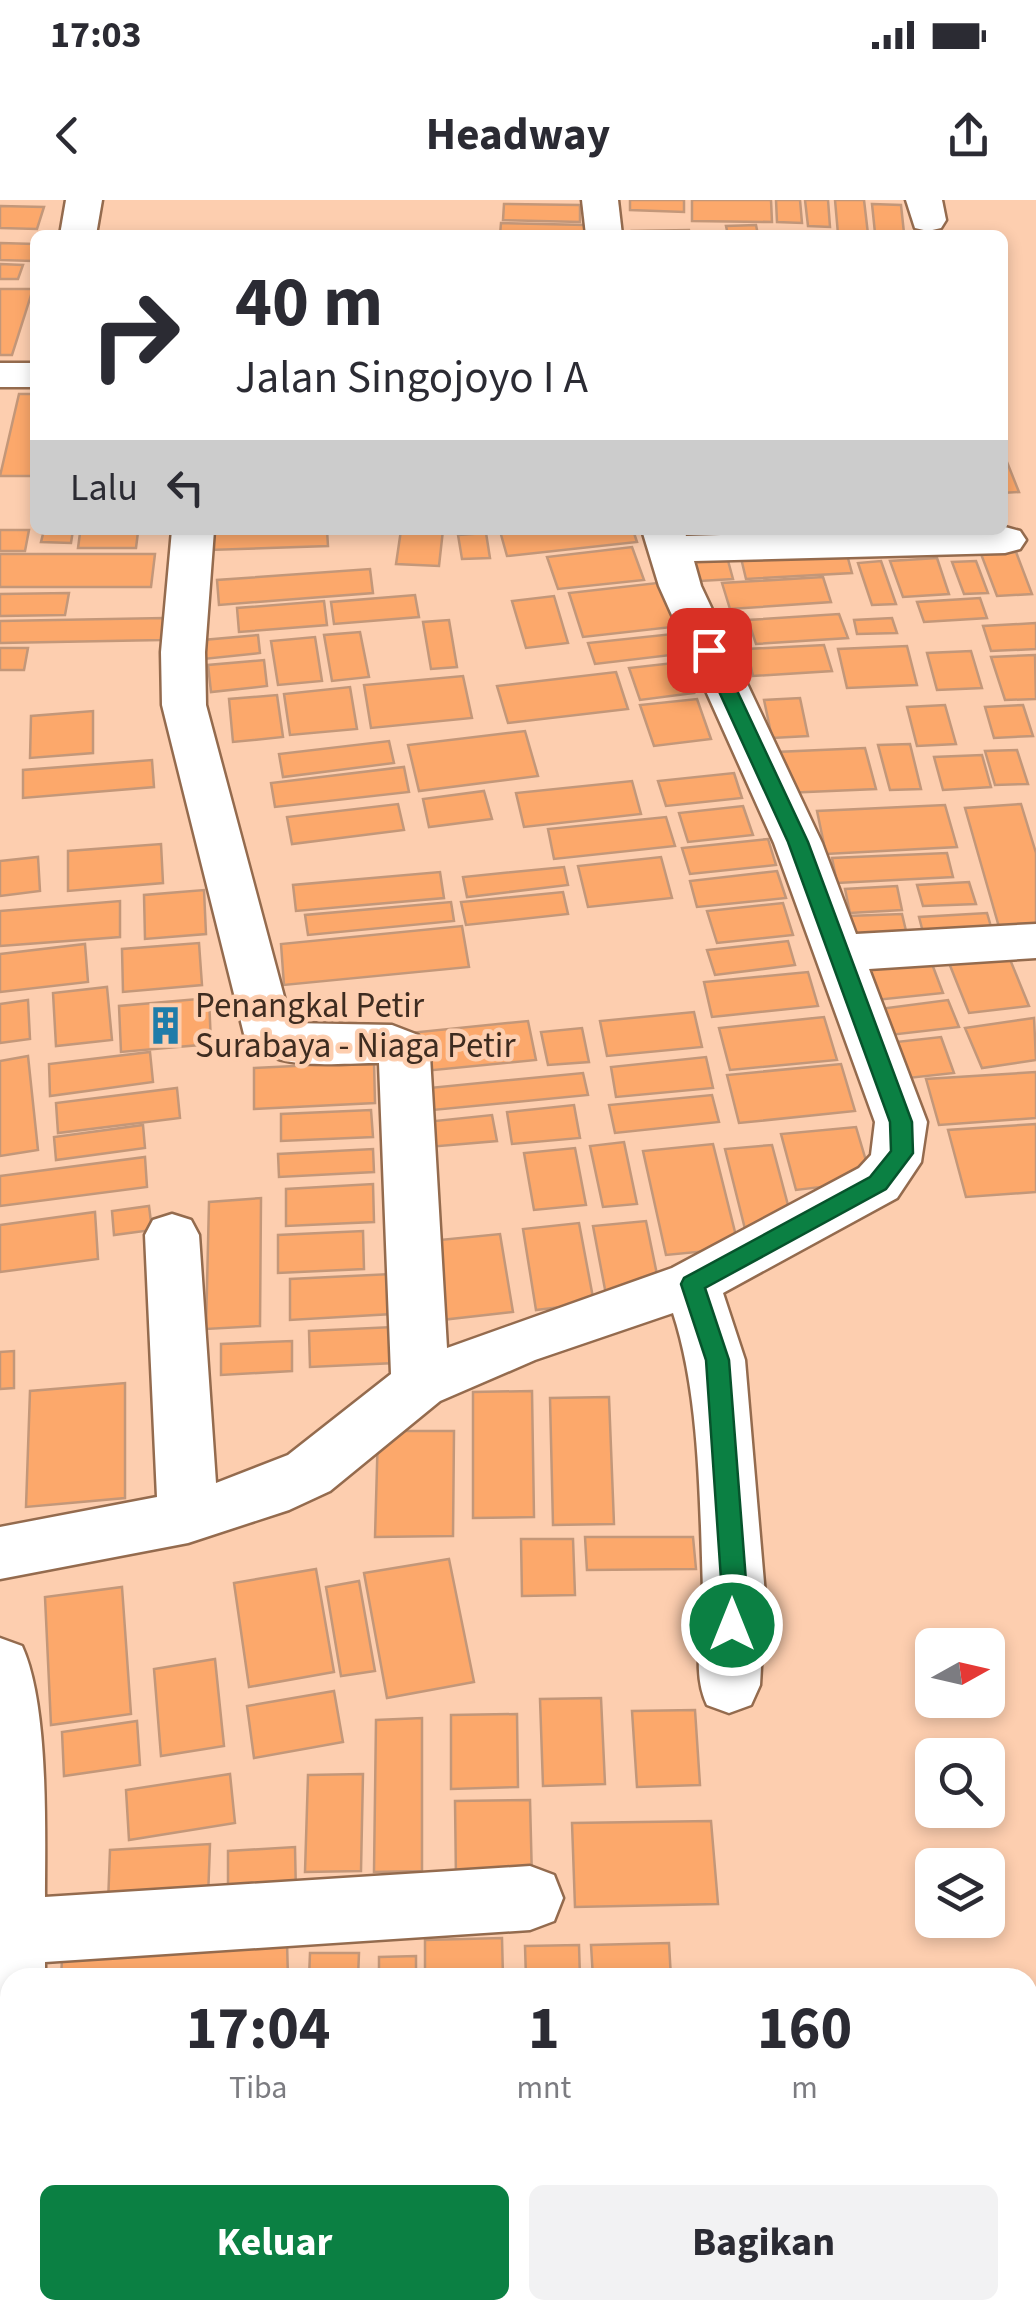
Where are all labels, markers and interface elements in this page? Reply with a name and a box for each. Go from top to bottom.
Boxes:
text: 17:03 [50,8,142,62]
text: Headway [426,103,610,167]
icon: back [40,108,95,163]
icon: share [941,108,996,163]
text: 40 m [235,253,383,353]
icon: right [70,270,200,400]
text: Jalan Singojoyo I A [235,346,588,410]
icon: left [158,460,213,515]
text: Lalu [70,461,138,515]
pin [667,608,752,693]
icon: arrive [682,623,737,678]
place label: Penangkal Petir Surabaya - Niaga Petir [195,981,516,1071]
building icon: Penangkal Petir Surabaya - Niaga Petir [144,1004,186,1046]
position arrow [680,1573,784,1677]
north arrow [915,1628,1005,1718]
map controls [915,1628,1005,1938]
button: search [915,1738,1005,1828]
button: layers [915,1848,1005,1938]
text: 17:04 [186,1987,331,2072]
text: 1 [528,1987,560,2072]
text: 160 [757,1987,852,2072]
text: Tiba [229,2065,287,2111]
text: mnt [516,2065,571,2111]
text: m [791,2065,818,2111]
button: Keluar [40,2185,509,2300]
button: Bagikan [529,2185,998,2300]

